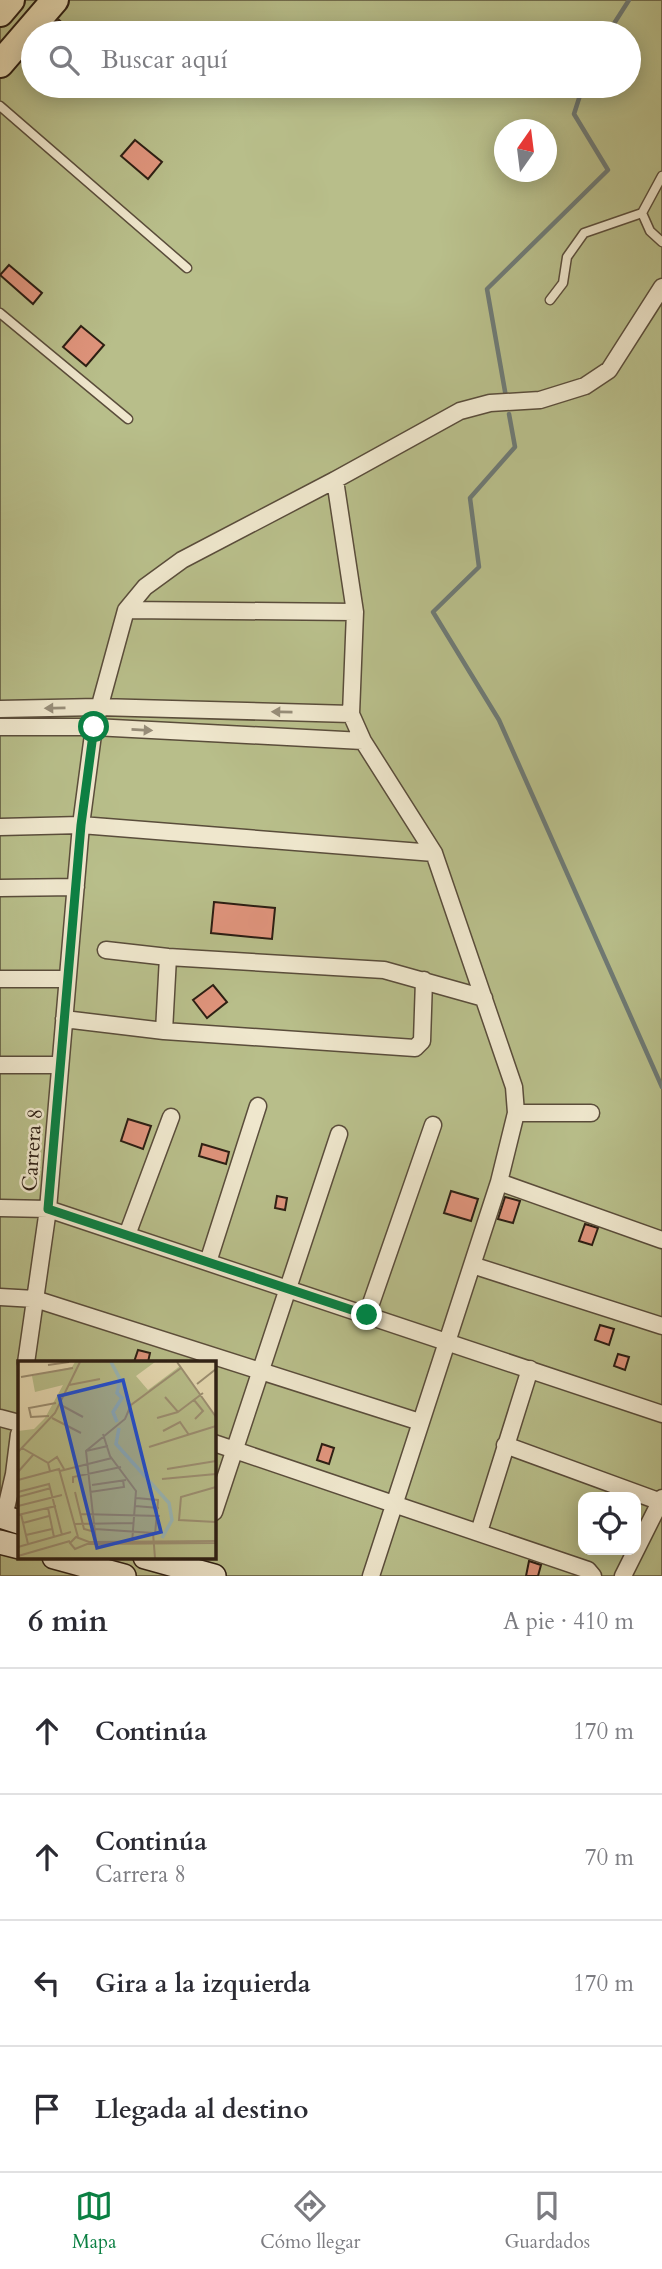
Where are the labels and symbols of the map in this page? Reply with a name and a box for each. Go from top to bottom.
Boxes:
north arrow [494,119,557,182]
one-way arrow [44,702,66,714]
one-way arrow [271,706,293,718]
route start [78,711,109,742]
one-way arrow [131,724,153,735]
street label: Carrera 8 [15,1108,50,1193]
route end [351,1299,382,1330]
inset map [18,1361,215,1559]

